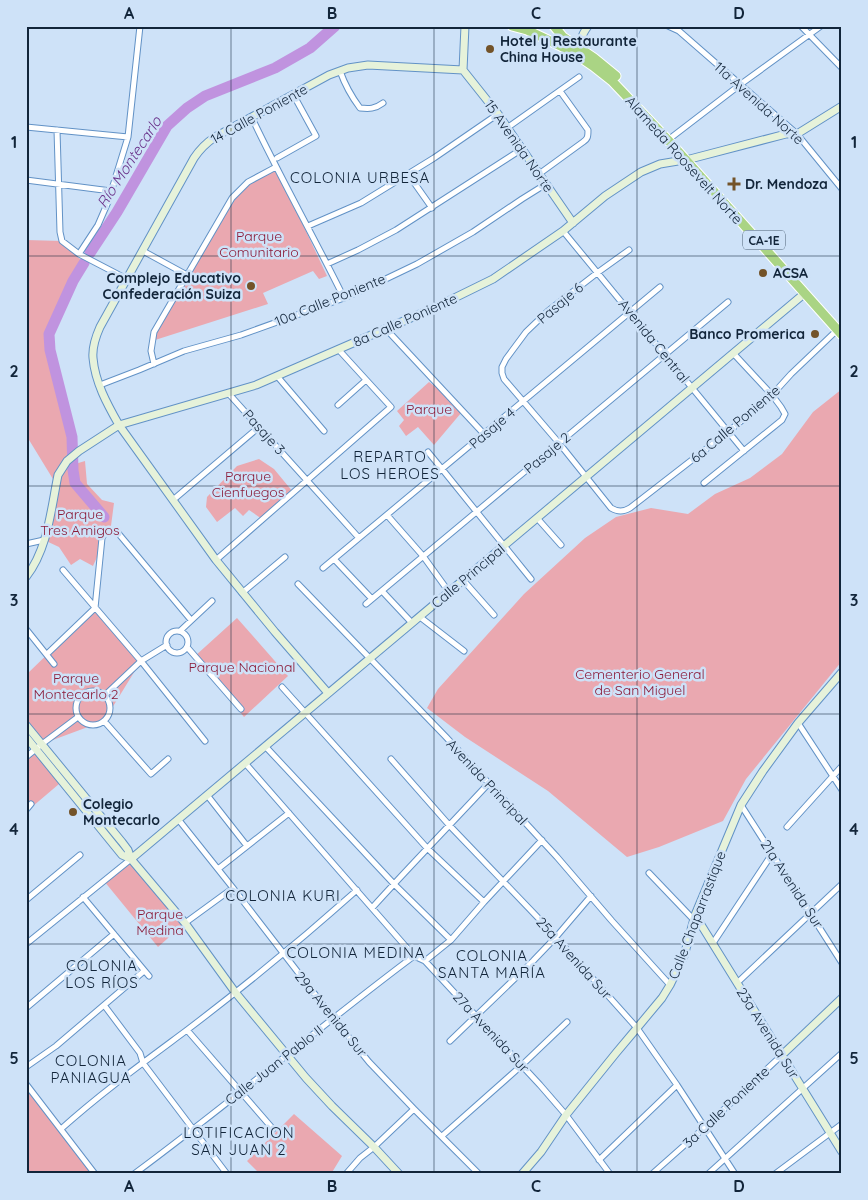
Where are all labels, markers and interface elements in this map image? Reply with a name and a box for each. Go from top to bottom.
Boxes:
text: A [124,3,135,23]
text: B [327,3,337,23]
text: C [531,3,541,23]
text: D [733,3,745,23]
place label: Hotel y Restaurante China House [500,32,637,66]
marker: Hotel y Restaurante China House [484,43,496,55]
street label: 11a Avenida Norte [710,58,808,148]
street label: 14 Calle Poniente [207,80,311,148]
street label: Alameda Roosevelt Norte [622,92,746,228]
street label: 15 Avenida Norte [480,96,558,196]
water label: Río Montecarlo [92,112,166,211]
text: 1 [11,132,17,152]
text: 1 [851,132,857,152]
district label: COLONIA URBESA [290,168,430,187]
place label: Dr. Mendoza [745,175,828,193]
marker: Dr. Mendoza [727,177,741,191]
park label: Parque Comunitario [219,227,299,261]
road number: CA-1E [743,230,785,250]
place label: ACSA [773,264,808,282]
marker: ACSA [757,267,769,279]
place label: Complejo Educativo Confederación Suiza [102,269,241,303]
street label: 10a Calle Poniente [272,270,388,330]
street label: Pasaje 6 [533,278,587,328]
marker: Complejo Educativo Confederación Suiza [245,280,257,292]
street label: 8a Calle Poniente [350,289,460,351]
street label: Avenida Central [615,295,693,387]
place label: Banco Promerica [689,325,805,343]
marker: Banco Promerica [809,328,821,340]
text: 2 [9,361,19,381]
text: 2 [849,361,859,381]
street label: 6a Calle Poniente [686,381,784,467]
park label: Parque [406,400,452,418]
street label: Pasaje 4 [465,403,519,453]
street label: Pasaje 3 [239,406,289,458]
street label: Pasaje 2 [520,428,574,478]
district label: REPARTO LOS HEROES [340,447,440,483]
park label: Parque Cienfuegos [212,467,284,501]
park label: Parque Tres Amigos [40,505,120,539]
street label: Calle Principal [427,540,509,612]
text: 3 [10,590,18,610]
text: 3 [850,590,858,610]
park label: Parque Nacional [188,658,296,676]
park label: Cementerio General de San Miguel [575,665,705,699]
park label: Parque Montecarlo 2 [34,669,119,703]
street label: Avenida Principal [443,735,531,829]
place label: Colegio Montecarlo [83,795,160,829]
marker: Colegio Montecarlo [67,806,79,818]
text: 4 [9,819,19,839]
text: 4 [849,819,859,839]
street label: 21a Avenida Sur [757,836,828,932]
street label: Calle Chaparrastique [664,848,730,982]
district label: COLONIA KURI [225,886,341,905]
park label: Parque Medina [136,905,184,939]
street label: 25a Avenida Sur [532,913,616,1003]
district label: COLONIA MEDINA [286,943,426,962]
district label: COLONIA SANTA MARÍA [438,946,546,982]
district label: COLONIA LOS RÍOS [65,956,139,992]
street label: 29a Avenida Sur [291,968,371,1061]
street label: 23a Avenida Sur [733,984,804,1083]
street label: 27a Avenida Sur [449,988,533,1077]
street label: Calle Juan Pablo II [221,1021,327,1109]
text: 5 [9,1048,19,1068]
text: 5 [849,1048,859,1068]
district label: COLONIA PANIAGUA [50,1051,132,1087]
street label: 3a Calle Poniente [679,1062,773,1152]
district label: LOTIFICACION SAN JUAN 2 [183,1123,295,1159]
text: A [124,1176,135,1196]
text: B [327,1176,337,1196]
text: C [531,1176,541,1196]
text: D [733,1176,745,1196]

